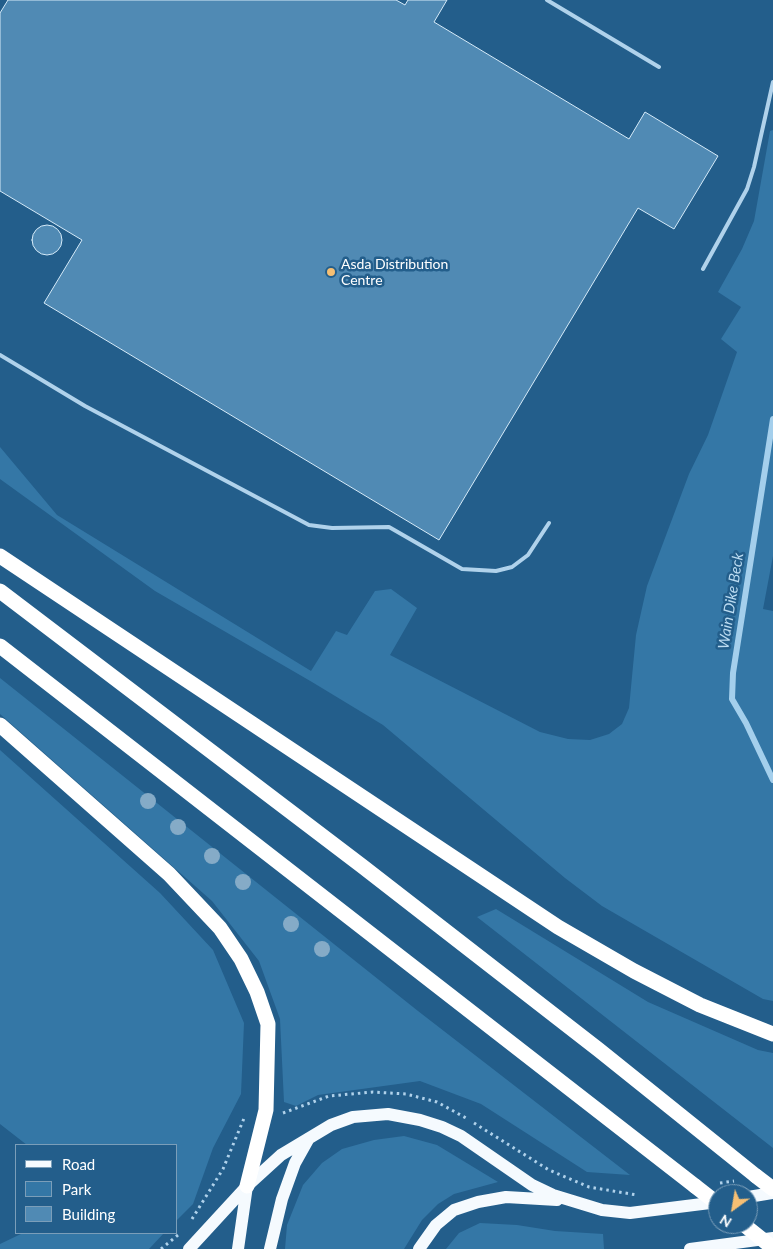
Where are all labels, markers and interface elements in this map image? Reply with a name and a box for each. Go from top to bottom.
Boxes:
place label: Asda Distribution Centre [341,256,448,288]
marker: Asda Distribution Centre [325,266,337,278]
water label: Wain Dike Beck [714,551,748,651]
legend [15,1144,178,1234]
text: Road [62,1155,95,1173]
text: Park [62,1180,91,1198]
north arrow [708,1184,758,1234]
text: Building [62,1205,115,1223]
text: N [716,1211,734,1231]

